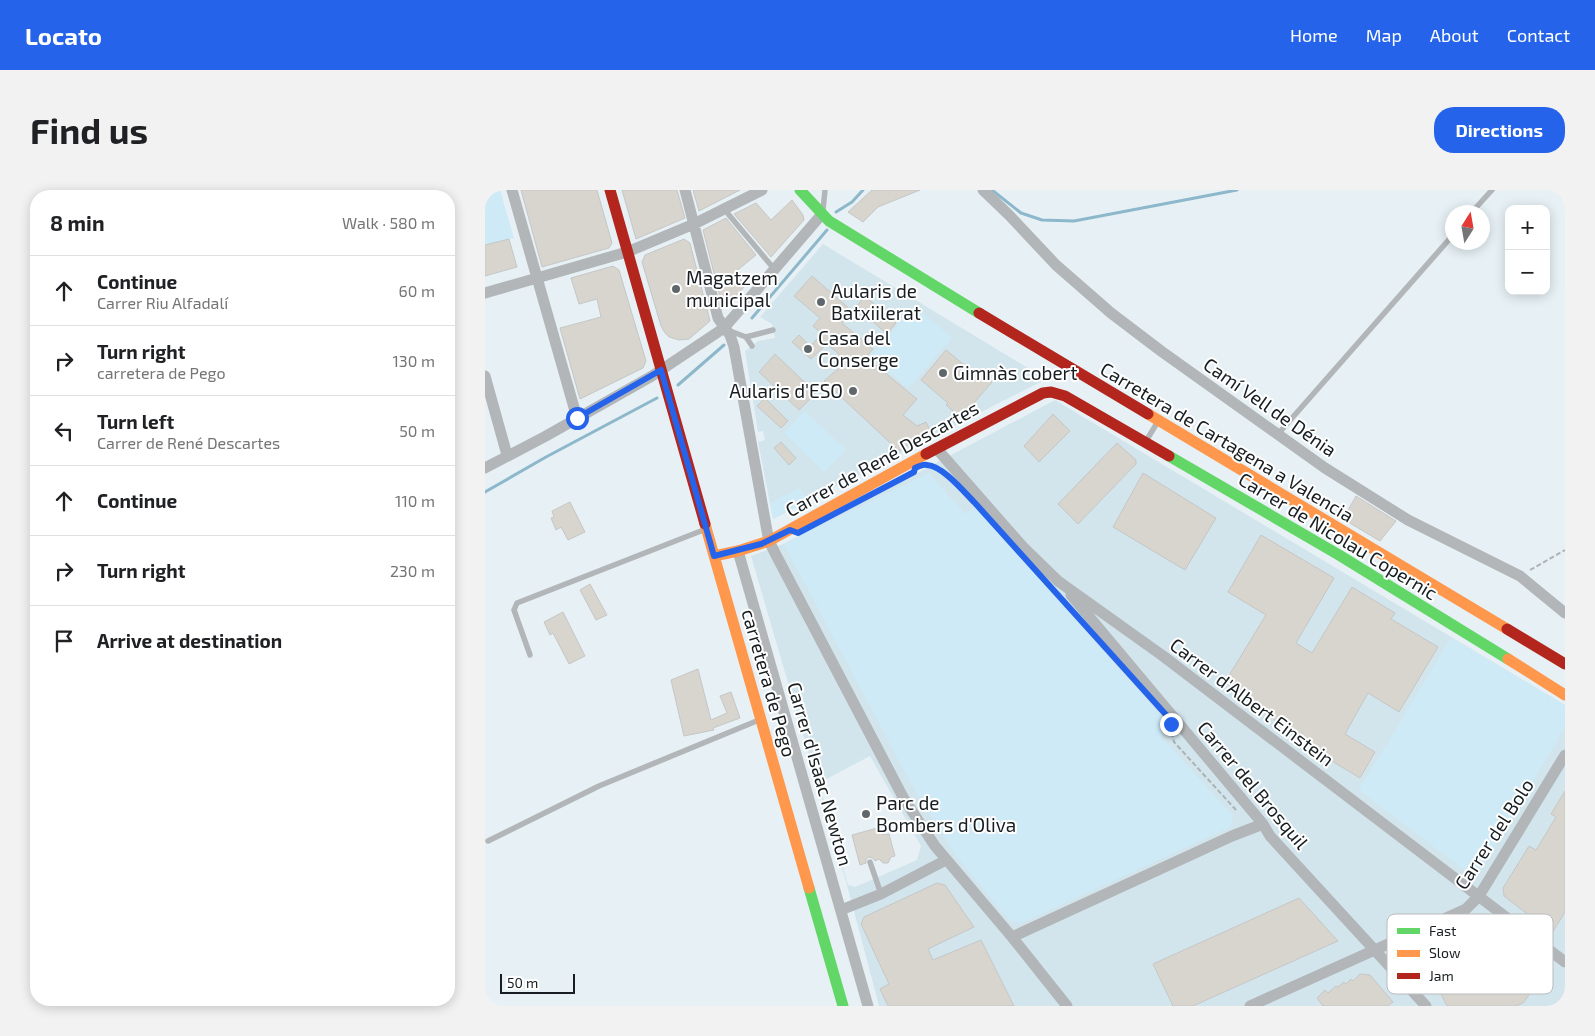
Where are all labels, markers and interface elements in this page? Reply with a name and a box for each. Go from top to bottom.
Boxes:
text: Locato [25,21,102,50]
text: Home [1290,24,1338,46]
text: Map [1366,24,1402,46]
text: About [1430,24,1479,46]
text: Contact [1507,24,1570,46]
button: Directions [1434,107,1565,153]
text: Find us [30,109,148,151]
north arrow [1445,205,1490,250]
map controls [1505,205,1550,295]
button: + [1505,205,1550,250]
text: 8 min [50,210,105,235]
text: Walk · 580 m [342,213,435,232]
button: − [1505,250,1550,295]
place label: Magatzem municipal [686,266,778,311]
text: Continue [97,270,177,293]
icon: ahead [50,277,78,305]
place label: Aularis de Batxiilerat [831,279,921,324]
text: 60 m [399,281,435,300]
marker: Magatzem municipal [670,283,682,295]
text: Carrer Riu Alfadalí [97,293,228,312]
marker: Aularis de Batxiilerat [815,296,827,308]
place label: Casa del Conserge [818,326,899,371]
text: Turn right [97,340,185,363]
marker: Casa del Conserge [802,343,814,355]
icon: right [50,347,78,375]
text: 130 m [393,351,435,370]
street label: Camí Vell de Dénia [1199,352,1341,461]
street label: Carretera de Cartagena a Valencia [1096,357,1358,526]
place label: Gimnàs cobert [953,361,1077,384]
text: carretera de Pego [97,363,226,382]
marker: Gimnàs cobert [937,367,949,379]
place label: Aularis d'ESO [729,379,843,402]
marker: Aularis d'ESO [847,385,859,397]
street label: Carrer de René Descartes [781,396,982,521]
route start [566,407,589,430]
text: Turn left [97,410,174,433]
icon: left [50,417,78,445]
text: 50 m [399,421,435,440]
text: Carrer de René Descartes [97,433,280,452]
street label: Carrer de Nicolau Copernic [1235,467,1442,604]
icon: ahead [50,487,78,515]
text: Continue [97,489,177,512]
text: 110 m [395,491,435,510]
icon: right [50,557,78,585]
text: Turn right [97,559,185,582]
text: 230 m [390,561,435,580]
street label: carretera de Pego [737,606,802,759]
icon: arrive [50,627,78,655]
text: Arrive at destination [97,629,282,652]
street label: Carrer d'Albert Einstein [1166,633,1339,771]
street label: Carrer d'Isaac Newton [783,679,858,868]
route end [1160,713,1183,736]
street label: Carrer del Brosquil [1193,716,1314,854]
street label: Carrer del Bolo [1449,774,1538,893]
place label: Parc de Bombers d'Oliva [876,791,1016,836]
marker: Parc de Bombers d'Oliva [860,808,872,820]
legend [1387,914,1553,994]
text: Fast [1429,922,1456,939]
text: Slow [1429,944,1461,961]
text: Jam [1429,967,1454,984]
scale bar [500,971,575,994]
text: 50 m [507,974,538,991]

